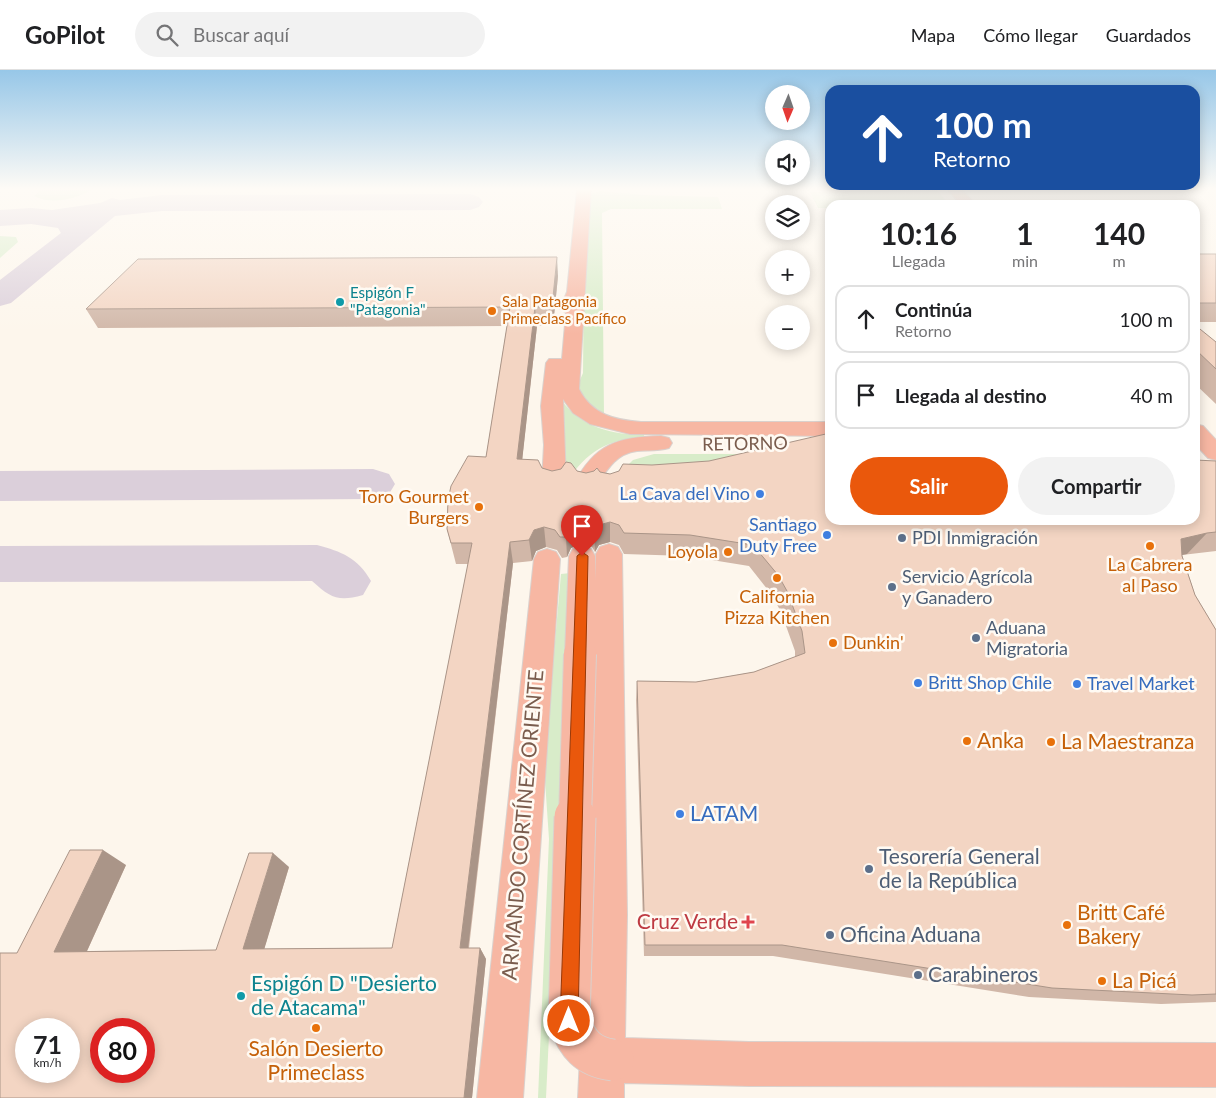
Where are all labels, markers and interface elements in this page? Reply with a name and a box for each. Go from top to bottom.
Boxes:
search box [135,12,485,57]
text: GoPilot [25,20,105,49]
icon: search [153,21,181,49]
text: Buscar aquí [193,23,289,46]
text: Mapa [911,24,955,46]
text: Cómo llegar [983,24,1078,46]
text: Guardados [1106,24,1191,46]
north arrow [765,85,810,130]
map controls [765,85,810,350]
text: 100 m [933,103,1032,145]
icon: ahead [850,105,915,170]
button: sound [765,140,810,185]
text: Retorno [933,145,1011,172]
button: layers [765,195,810,240]
text: 10:16 [880,215,957,251]
text: 1 [1016,215,1034,251]
text: 140 [1093,215,1145,251]
button: + [765,250,810,295]
text: Llegada [892,251,945,270]
text: min [1012,251,1038,270]
text: m [1112,251,1126,270]
place label: Espigón F "Patagonia" [350,283,426,318]
place label: Sala Patagonia Primeclass Pacífico [502,292,626,327]
marker: Espigón F "Patagonia" [334,296,346,308]
text: Continúa [895,298,972,321]
marker: Sala Patagonia Primeclass Pacífico [486,305,498,317]
button: − [765,305,810,350]
icon: ahead [852,305,880,333]
text: 100 m [1119,308,1173,331]
text: Retorno [895,321,952,340]
icon: arrive [852,381,880,409]
text: Llegada al destino [895,384,1047,407]
text: 40 m [1130,384,1173,407]
street label: RETORNO [702,431,788,455]
button: Salir [850,457,1008,515]
button: Compartir [1018,457,1175,515]
place label: La Cava del Vino [619,482,750,504]
place label: Toro Gourmet Burgers [359,485,470,528]
marker: La Cava del Vino [754,488,766,500]
marker: Toro Gourmet Burgers [473,501,485,513]
pin [561,505,603,556]
icon: arrive [568,512,596,540]
place label: Santiago Duty Free [739,513,817,556]
place label: PDI Inmigración [912,526,1038,548]
marker: Santiago Duty Free [821,529,833,541]
marker: PDI Inmigración [896,532,908,544]
place label: Loyola [667,540,718,562]
marker: La Cabrera al Paso [1144,540,1156,552]
marker: Loyola [722,546,734,558]
place label: La Cabrera al Paso [1108,553,1192,596]
place label: Servicio Agrícola y Ganadero [902,565,1033,608]
marker: California Pizza Kitchen [771,572,783,584]
marker: Servicio Agrícola y Ganadero [886,581,898,593]
place label: California Pizza Kitchen [724,585,830,628]
place label: Aduana Migratoria [986,616,1068,659]
place label: Dunkin' [843,631,904,653]
marker: Aduana Migratoria [970,632,982,644]
marker: Dunkin' [827,637,839,649]
street label: ARMANDO CORTÍNEZ ORIENTE [495,669,548,981]
place label: Britt Shop Chile [928,671,1052,693]
place label: Travel Market [1087,672,1195,694]
marker: Britt Shop Chile [912,677,924,689]
marker: Travel Market [1071,678,1083,690]
place label: Anka [977,727,1024,752]
place label: La Maestranza [1061,728,1195,753]
marker: Anka [961,735,973,747]
marker: La Maestranza [1045,736,1057,748]
place label: LATAM [690,800,758,825]
marker: LATAM [674,808,686,820]
place label: Tesorería General de la República [879,843,1040,892]
marker: Tesorería General de la República [863,863,875,875]
place label: Britt Café Bakery [1077,899,1165,948]
place label: Cruz Verde [637,908,738,933]
marker: Cruz Verde [742,916,754,928]
marker: Britt Café Bakery [1061,919,1073,931]
place label: Oficina Aduana [840,921,981,946]
marker: Oficina Aduana [824,929,836,941]
place label: Carabineros [928,961,1038,986]
place label: La Picá [1112,967,1177,992]
marker: Carabineros [912,969,924,981]
place label: Espigón D "Desierto de Atacama" [251,970,437,1019]
marker: La Picá [1096,975,1108,987]
marker: Espigón D "Desierto de Atacama" [235,990,247,1002]
position arrow [542,994,594,1046]
speed limit sign: 80 [90,1018,155,1083]
marker: Salón Desierto Primeclass [310,1022,322,1034]
text: 71 [33,1029,62,1059]
place label: Salón Desierto Primeclass [249,1035,383,1084]
text: km/h [33,1055,62,1070]

